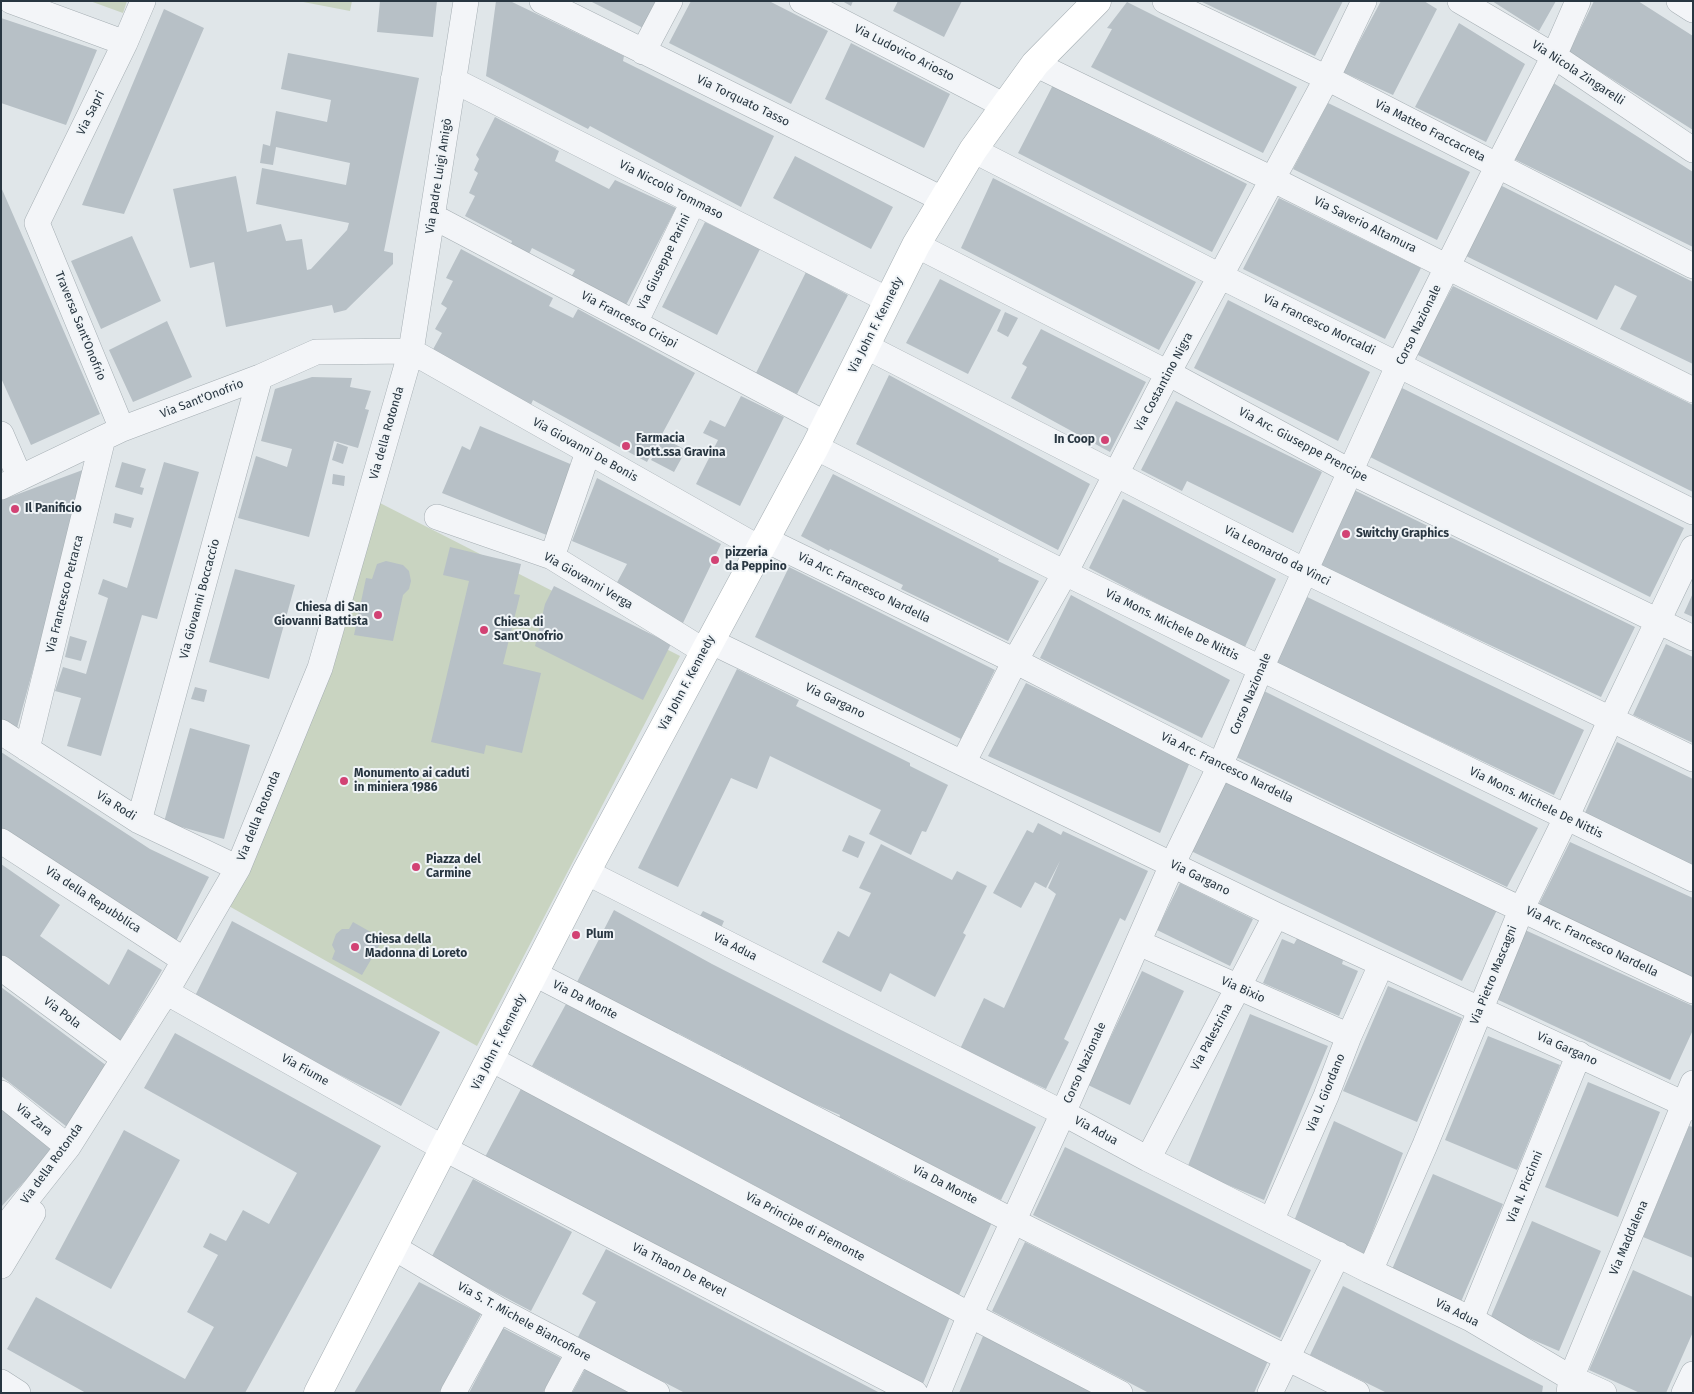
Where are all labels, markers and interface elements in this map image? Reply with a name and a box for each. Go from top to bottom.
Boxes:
street label: Via Ludovico Ariosto [852,22,956,84]
street label: Via Nicola Zingarelli [1529,38,1627,108]
street label: Via Torquato Tasso [694,72,792,130]
street label: Via Sapri [74,88,108,138]
street label: Via Matteo Fraccacreta [1372,97,1488,165]
street label: Via padre Luigi Amigò [423,117,455,235]
street label: Via Niccolò Tommaso [616,157,726,223]
street label: Via Saverio Altamura [1311,194,1419,256]
street label: Via Giuseppe Parini [634,212,694,312]
street label: Traversa Sant'Onofrio [51,269,109,383]
street label: Via John F. Kennedy [846,275,906,375]
street label: Corso Nazionale [1393,283,1445,367]
street label: Via Francesco Crispi [578,289,680,351]
street label: Via Francesco Morcaldi [1261,292,1377,358]
street label: Via Costantino Nigra [1132,330,1196,434]
street label: Via Sant'Onofrio [158,377,246,421]
street label: Via della Rotonda [367,385,407,481]
street label: Via Arc. Giuseppe Prencipe [1236,405,1370,485]
street label: Via Giovanni De Bonis [530,415,640,485]
place label: Farmacia Dott.ssa Gravina [636,432,726,460]
place label: In Coop [1054,433,1095,447]
marker: In Coop [1099,434,1111,446]
marker: Farmacia Dott.ssa Gravina [620,440,632,452]
place label: Il Panificio [25,502,82,516]
marker: Il Panificio [9,503,21,515]
street label: Via Leonardo da Vinci [1221,523,1333,589]
place label: Switchy Graphics [1356,527,1449,541]
marker: Switchy Graphics [1340,528,1352,540]
street label: Via Francesco Petrarca [43,534,87,654]
street label: Via Giovanni Boccaccio [177,537,223,661]
place label: pizzeria da Peppino [725,546,787,574]
street label: Via Giovanni Verga [541,550,635,612]
street label: Via Arc. Francesco Nardella [795,550,933,626]
marker: pizzeria da Peppino [709,554,721,566]
street label: Via Mons. Michele De Nittis [1103,586,1241,664]
place label: Chiesa di San Giovanni Battista [274,601,368,629]
marker: Chiesa di San Giovanni Battista [372,609,384,621]
place label: Chiesa di Sant'Onofrio [494,616,563,644]
marker: Chiesa di Sant'Onofrio [478,624,490,636]
street label: Via John F. Kennedy [656,633,718,733]
street label: Corso Nazionale [1227,651,1275,737]
street label: Via Gargano [803,680,867,722]
street label: Via Arc. Francesco Nardella [1158,730,1296,806]
street label: Via Mons. Michele De Nittis [1467,764,1605,842]
place label: Monumento ai caduti in miniera 1986 [354,767,469,795]
street label: Via della Rotonda [234,769,284,863]
marker: Monumento ai caduti in miniera 1986 [338,775,350,787]
street label: Via Rodi [93,788,139,824]
place label: Piazza del Carmine [426,853,481,881]
street label: Via Gargano [1168,857,1232,899]
marker: Piazza del Carmine [410,861,422,873]
street label: Via della Repubblica [42,864,144,936]
street label: Via Arc. Francesco Nardella [1523,904,1661,980]
street label: Via Pietro Mascagni [1468,923,1520,1027]
place label: Plum [586,928,614,942]
marker: Plum [570,929,582,941]
street label: Via Adua [711,930,759,964]
place label: Chiesa della Madonna di Loreto [365,933,467,961]
marker: Chiesa della Madonna di Loreto [349,941,361,953]
street label: Via Bixio [1219,974,1267,1006]
street label: Via Da Monte [550,977,620,1023]
street label: Via John F. Kennedy [469,992,529,1092]
street label: Via Pola [40,994,84,1032]
street label: Via Palestrina [1188,1001,1236,1073]
street label: Corso Nazionale [1061,1020,1109,1106]
street label: Via Gargano [1534,1029,1600,1069]
street label: Via Fiume [279,1051,331,1089]
street label: Via U. Giordano [1304,1052,1348,1134]
street label: Via Zara [13,1101,55,1139]
street label: Via Adua [1072,1114,1120,1148]
street label: Via della Rotonda [18,1121,86,1207]
street label: Via N. Piccinni [1504,1149,1546,1225]
street label: Via Da Monte [910,1162,980,1208]
street label: Via Principe di Piemonte [743,1189,867,1265]
street label: Via Maddalena [1607,1198,1651,1278]
street label: Via Thaon De Revel [630,1240,728,1300]
street label: Via S. T. Michele Biancofiore [455,1279,593,1365]
street label: Via Adua [1433,1296,1481,1330]

